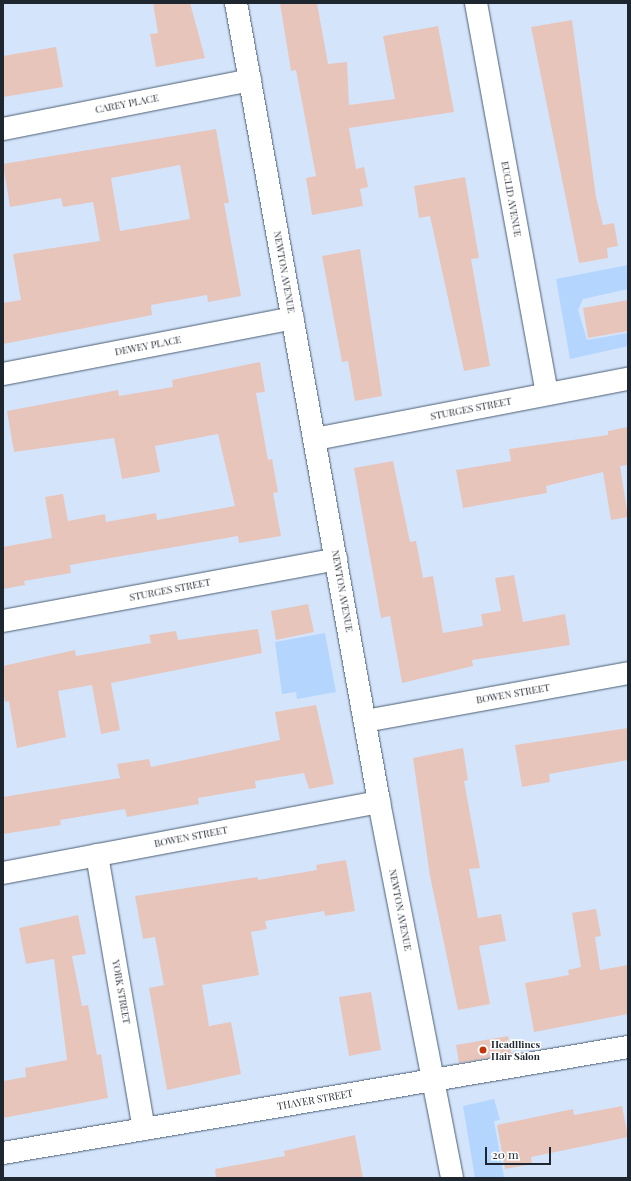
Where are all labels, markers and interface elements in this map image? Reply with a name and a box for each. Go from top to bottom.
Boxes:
street label: CAREY PLACE [94,92,160,116]
street label: EUCLID AVENUE [498,160,524,238]
street label: NEWTON AVENUE [271,230,297,314]
street label: DEWEY PLACE [114,334,182,358]
street label: STURGES STREET [429,395,513,423]
street label: NEWTON AVENUE [329,549,355,633]
street label: STURGES STREET [128,576,212,604]
street label: BOWEN STREET [475,682,551,706]
street label: BOWEN STREET [153,824,229,850]
street label: NEWTON AVENUE [386,868,414,952]
street label: YORK STREET [109,959,133,1025]
place label: Headllines Hair Salon [491,1038,540,1062]
marker: Headllines Hair Salon [478,1045,488,1055]
street label: THAYER STREET [276,1087,354,1113]
scale bar [487,1139,553,1165]
text: 20 m [492,1146,519,1162]

